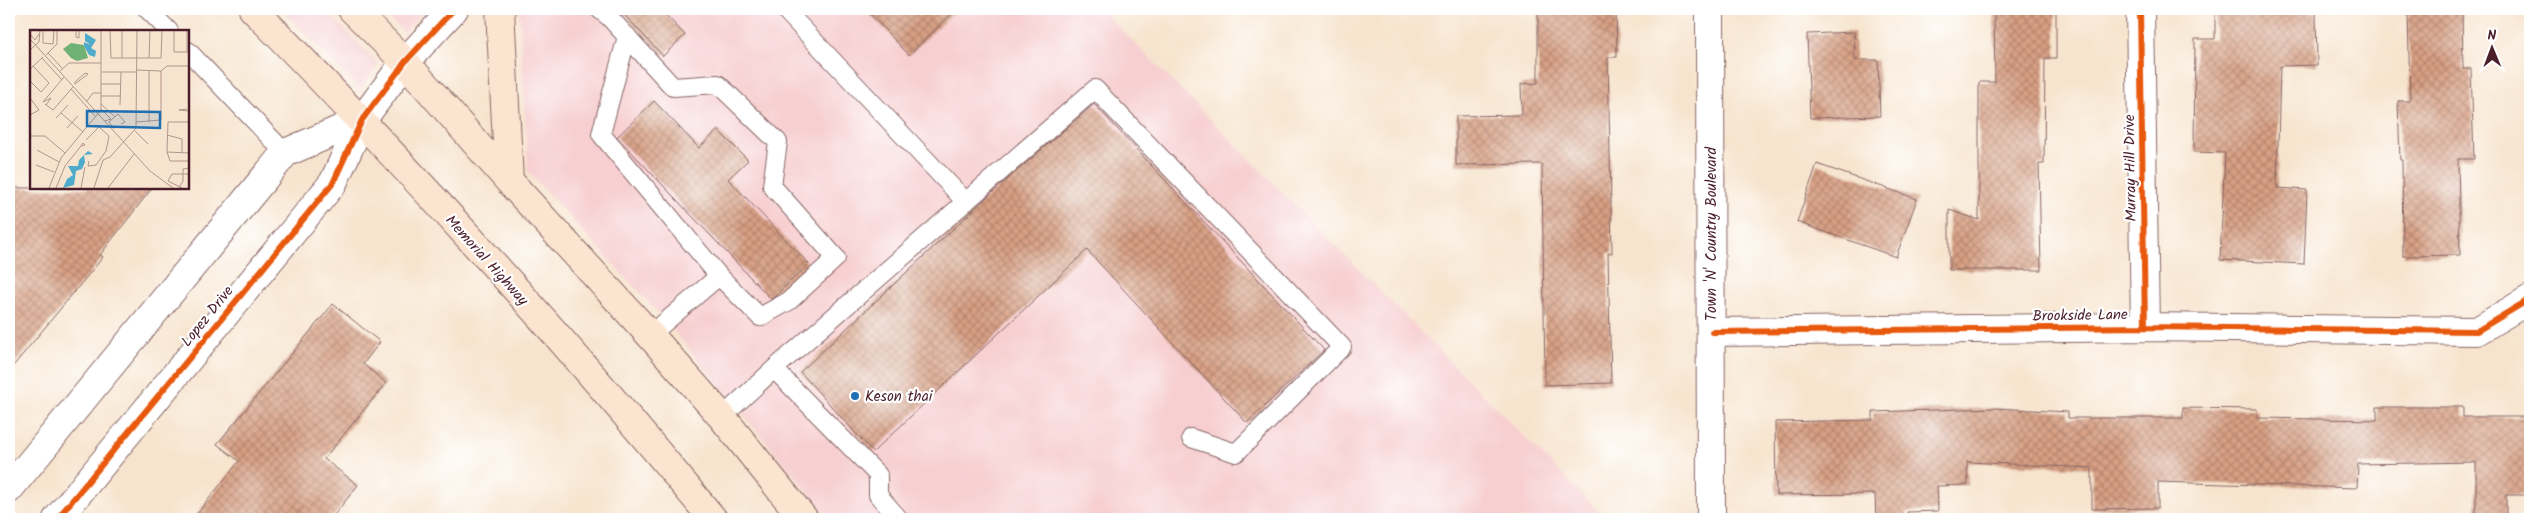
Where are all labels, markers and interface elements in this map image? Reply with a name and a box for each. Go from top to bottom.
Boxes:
north arrow [2466,22,2516,72]
text: N [2487,25,2497,47]
inset map [30,30,189,189]
street label: Murray Hill Drive [2118,114,2144,222]
street label: Town 'N' Country Boulevard [1700,146,1724,321]
street label: Memorial Highway [439,210,534,312]
street label: Lopez Drive [176,281,240,352]
street label: Brookside Lane [2032,303,2128,329]
place label: Keson thai [865,385,934,409]
marker: Keson thai [849,390,861,402]

